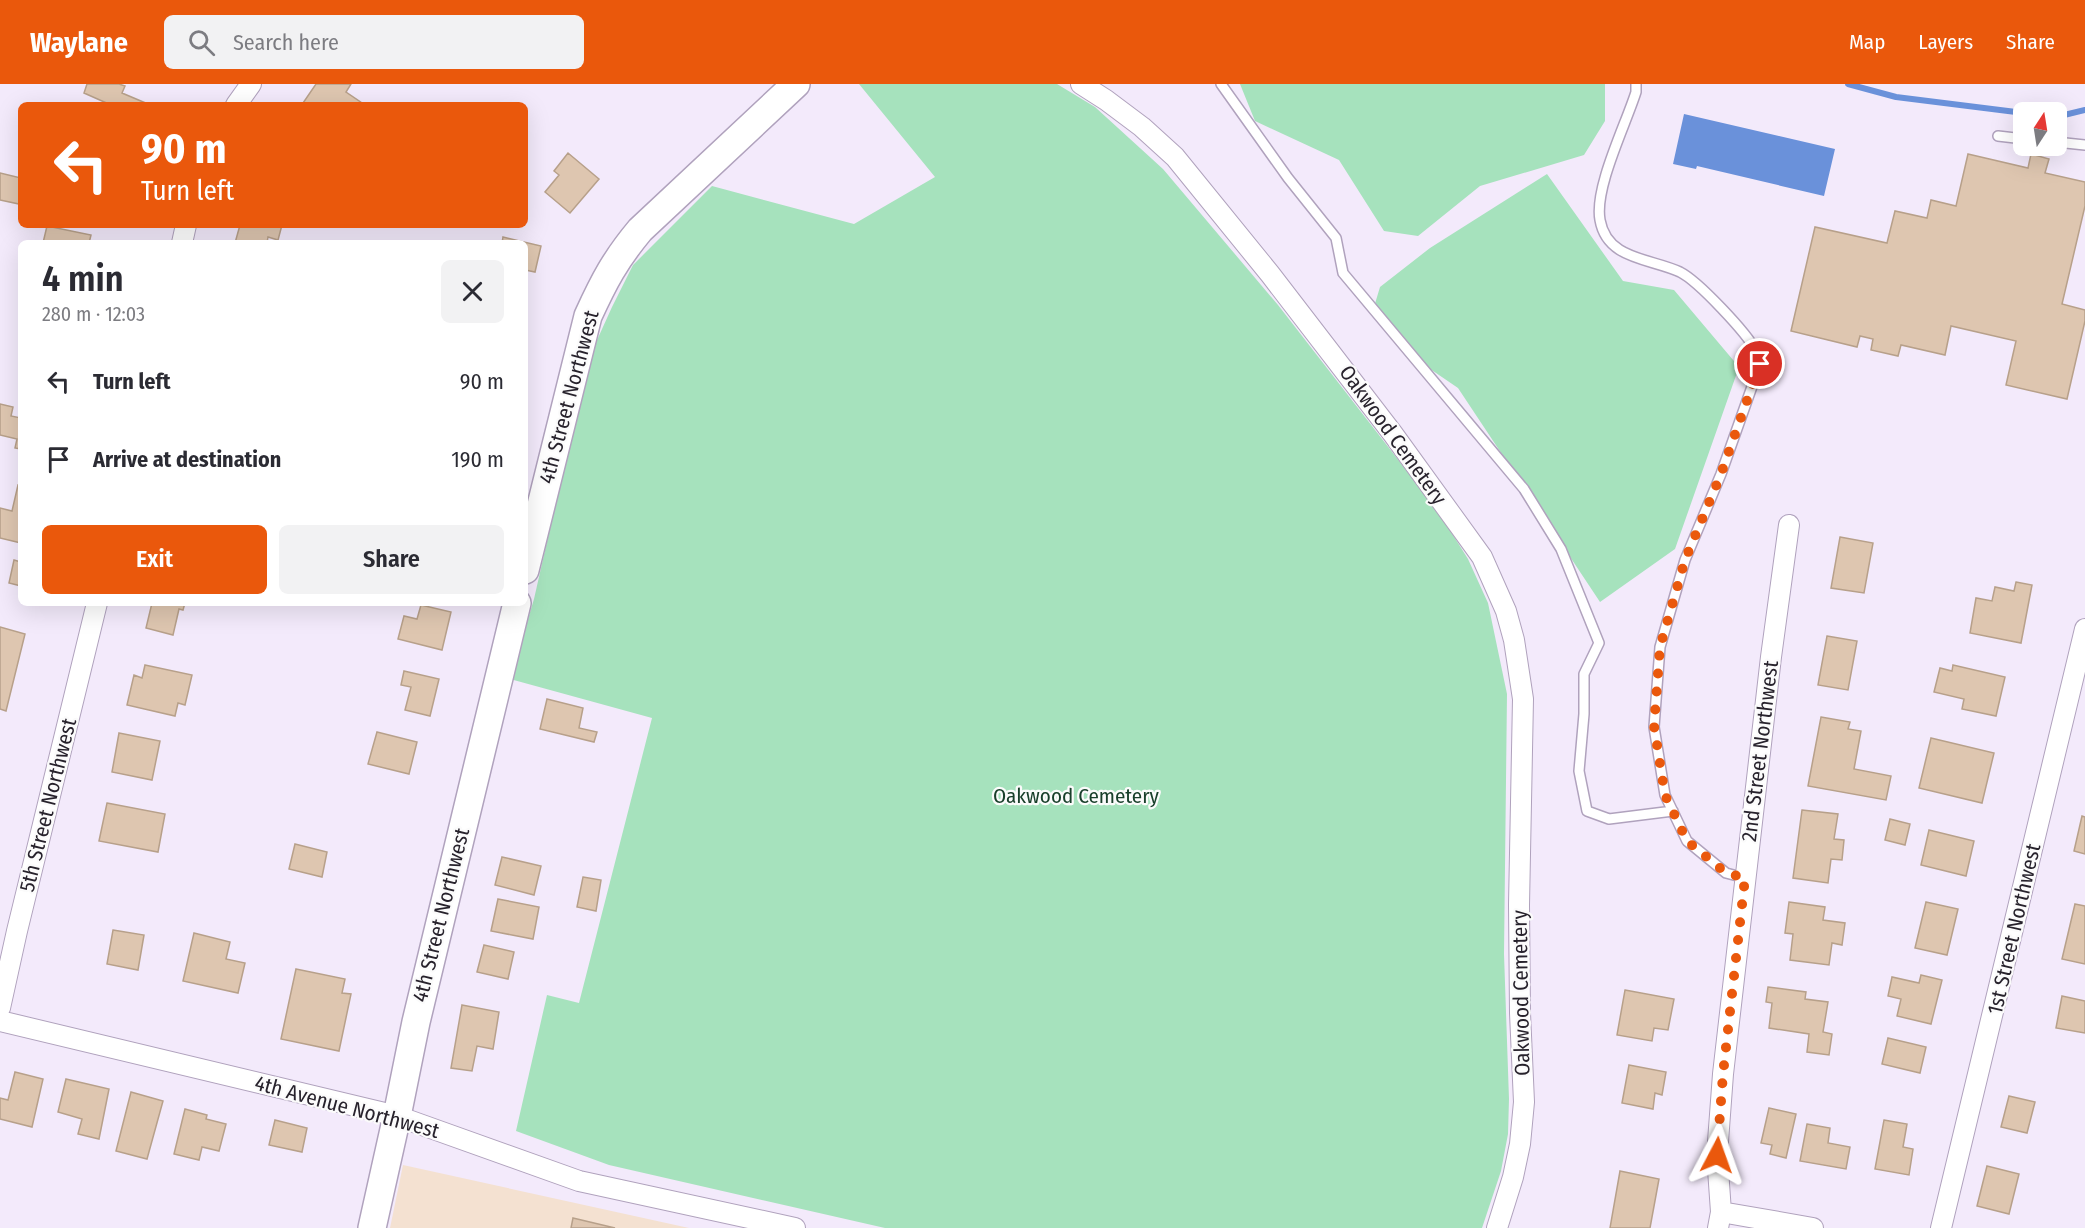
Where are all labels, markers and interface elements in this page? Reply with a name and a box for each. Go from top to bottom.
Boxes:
search box [164,15,584,69]
text: Waylane [30,26,128,59]
icon: search [185,26,218,59]
text: Search here [233,29,339,56]
text: Map [1849,29,1885,55]
text: Layers [1918,29,1973,55]
text: Share [2006,29,2055,55]
north arrow [2013,102,2067,156]
map controls [2013,102,2067,156]
text: 90 m [141,124,226,174]
icon: left [42,126,120,204]
text: Turn left [141,175,234,207]
text: 4 min [42,257,124,301]
button: close [441,260,504,323]
text: 280 m · 12:03 [42,302,145,326]
street label: 4th Street Northwest [533,307,605,487]
pin [1734,338,1785,389]
icon: arrive [1743,347,1776,380]
street label: Oakwood Cemetery [1334,360,1453,510]
icon: left [42,365,75,398]
text: Turn left [93,368,171,395]
text: 90 m [460,368,504,395]
icon: arrive [42,443,75,476]
text: Arrive at destination [93,446,281,473]
text: 190 m [451,446,504,473]
button: Exit [42,525,267,594]
button: Share [279,525,504,594]
street label: 2nd Street Northwest [1736,659,1784,843]
street label: 5th Street Northwest [14,715,82,894]
park label: Oakwood Cemetery [993,783,1160,809]
street label: 4th Street Northwest [407,825,475,1005]
street label: 1st Street Northwest [1982,841,2046,1017]
street label: Oakwood Cemetery [1507,909,1535,1076]
street label: 4th Avenue Northwest [252,1070,442,1144]
position arrow [1685,1123,1749,1187]

